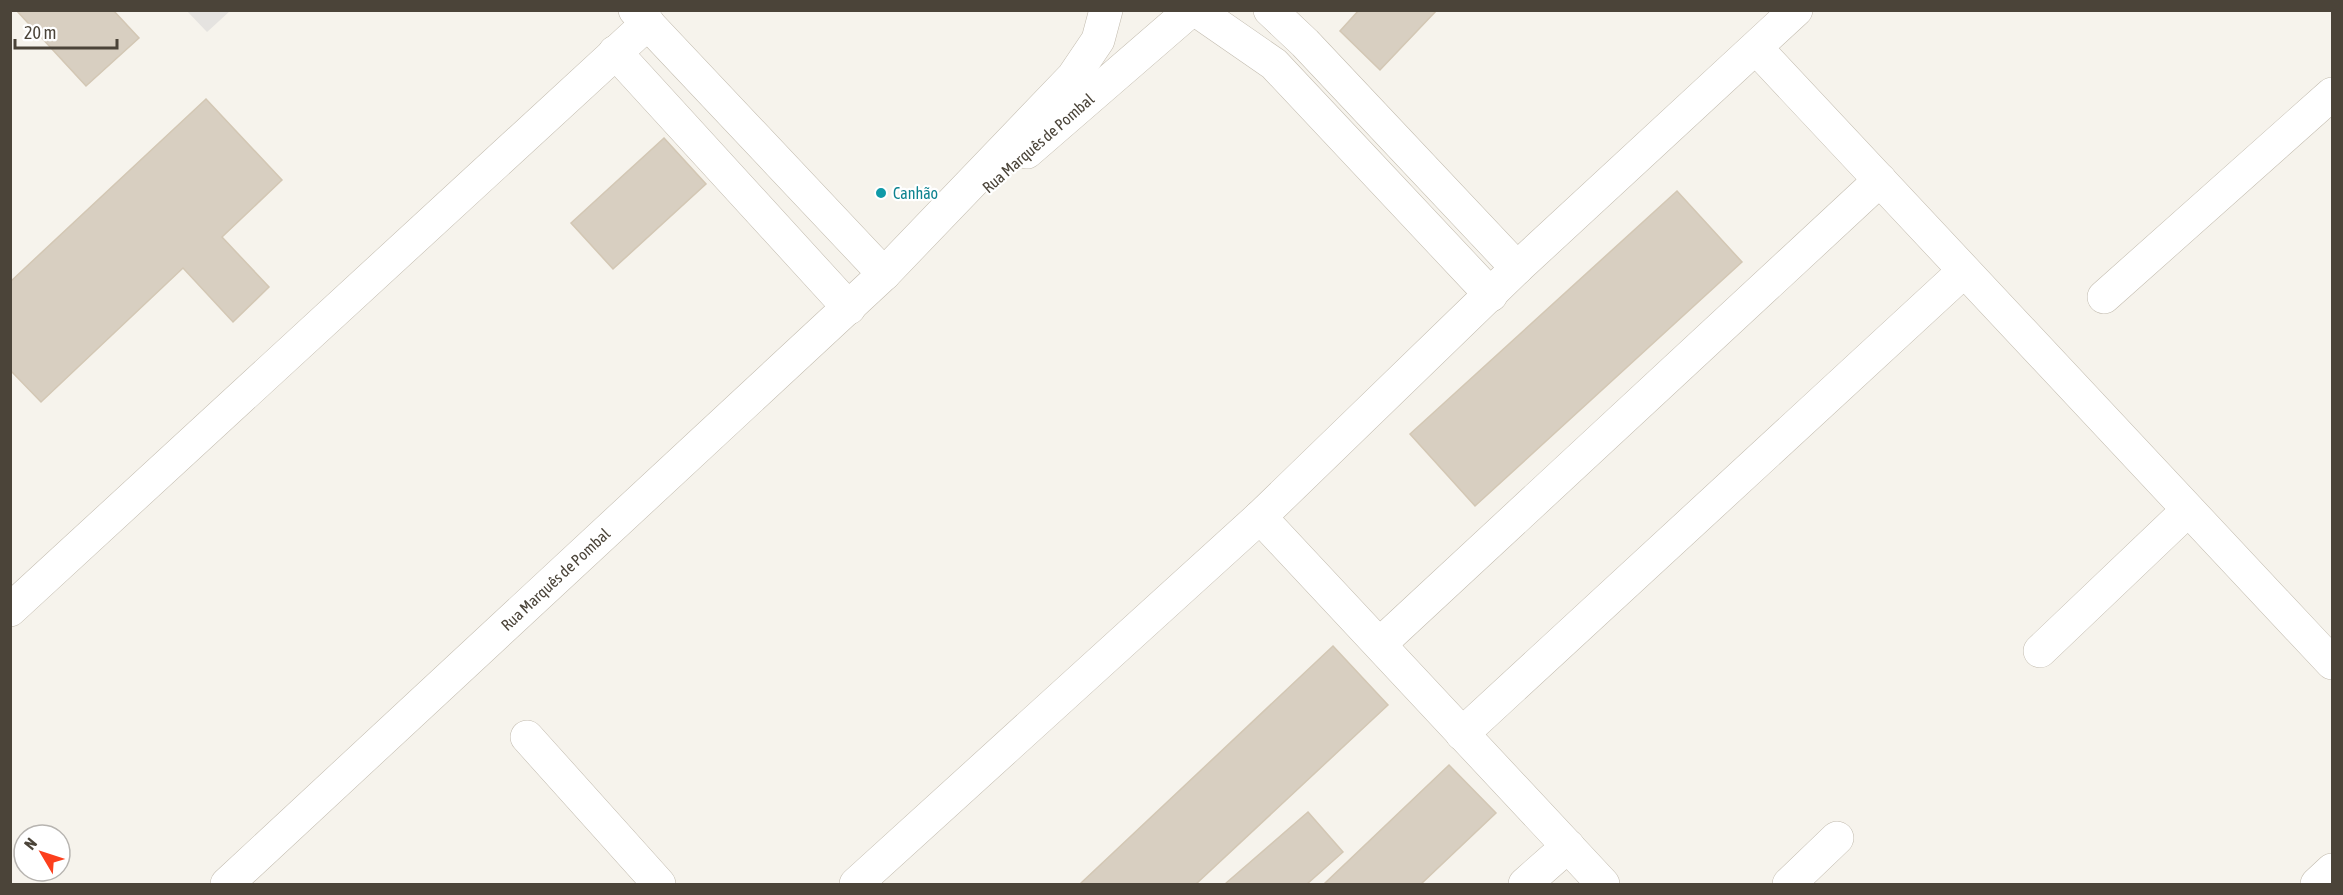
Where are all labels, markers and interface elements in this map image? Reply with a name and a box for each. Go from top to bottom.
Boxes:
scale bar [15,12,117,50]
text: 20 m [24,22,56,43]
street label: Rua Marquês de Pombal [979,89,1099,197]
place label: Canhão [893,184,938,202]
marker: Canhão [874,186,888,200]
street label: Rua Marquês de Pombal [497,524,614,634]
north arrow [12,823,72,883]
text: N [20,834,40,853]

